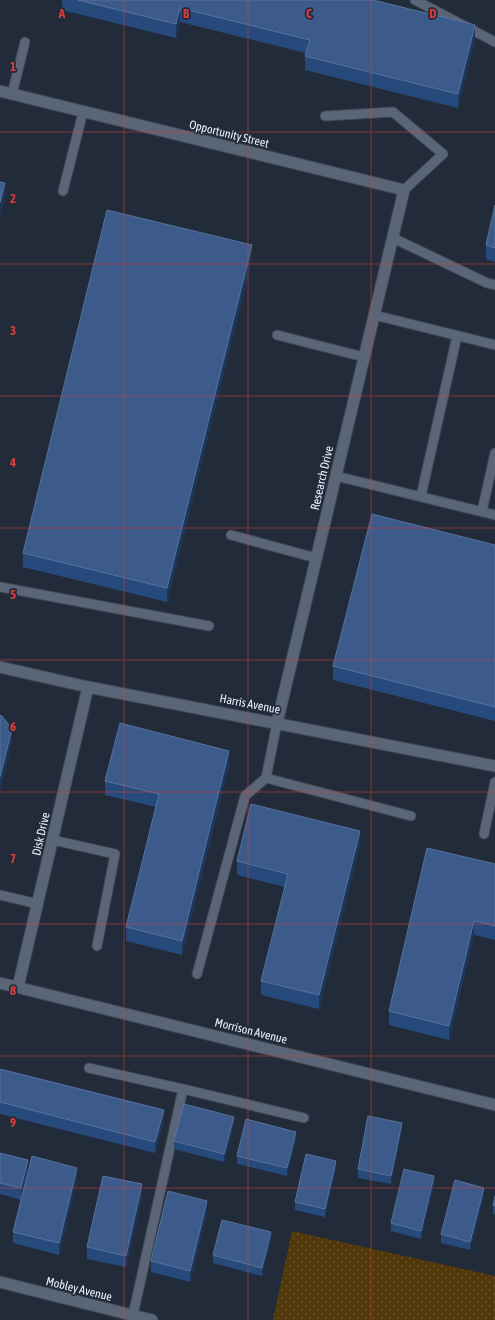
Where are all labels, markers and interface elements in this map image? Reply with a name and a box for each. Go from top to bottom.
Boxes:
text: A [58,6,66,21]
text: B [183,6,190,21]
text: C [306,6,312,21]
text: D [429,6,437,21]
text: 1 [10,59,16,74]
street label: Opportunity Street [188,117,271,151]
text: 2 [10,191,16,206]
text: 3 [10,323,16,338]
street label: Research Drive [308,445,336,511]
text: 4 [9,455,16,470]
text: 5 [10,587,16,602]
street label: Harris Avenue [218,691,282,717]
text: 6 [10,719,16,734]
street label: Disk Drive [29,811,53,857]
text: 7 [10,851,16,866]
text: 8 [10,983,16,998]
street label: Morrison Avenue [213,1015,289,1047]
text: 9 [10,1115,16,1130]
street label: Mobley Avenue [45,1274,113,1304]

